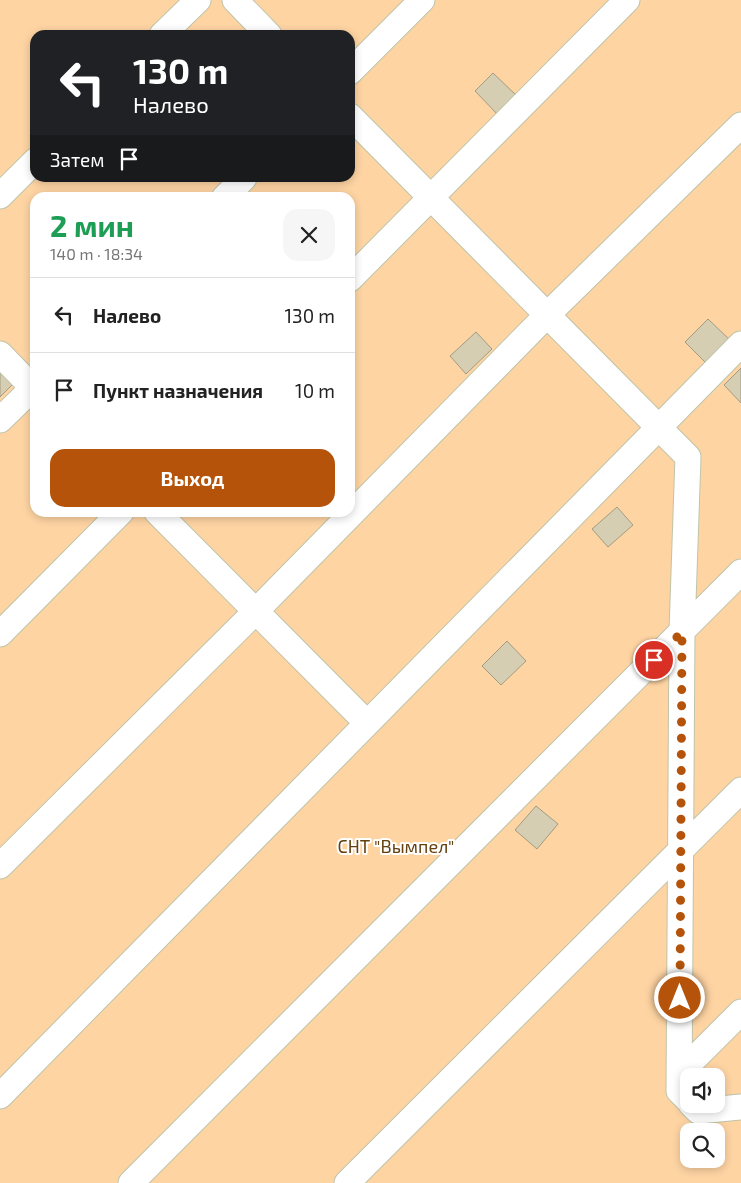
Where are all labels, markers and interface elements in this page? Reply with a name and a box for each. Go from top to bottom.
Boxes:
text: 130 m [133,49,228,91]
icon: left [50,50,115,115]
text: Налево [133,91,209,117]
icon: arrive [115,145,143,173]
text: Затем [50,148,105,171]
text: 2 мин [50,207,134,243]
button: close [283,209,335,261]
text: 140 m · 18:34 [50,244,143,263]
icon: left [50,301,78,329]
text: Налево [93,304,161,327]
text: 130 m [285,304,335,327]
icon: arrive [50,376,78,404]
text: Пункт назначения [93,379,263,402]
text: 10 m [295,379,335,402]
button: Выход [50,449,335,507]
pin [633,639,675,681]
icon: arrive [640,646,668,674]
park label: СНТ "Вымпел" [338,835,454,857]
position arrow [653,971,705,1023]
map controls [680,1068,725,1168]
button: sound [680,1068,725,1113]
button: search [680,1123,725,1168]

